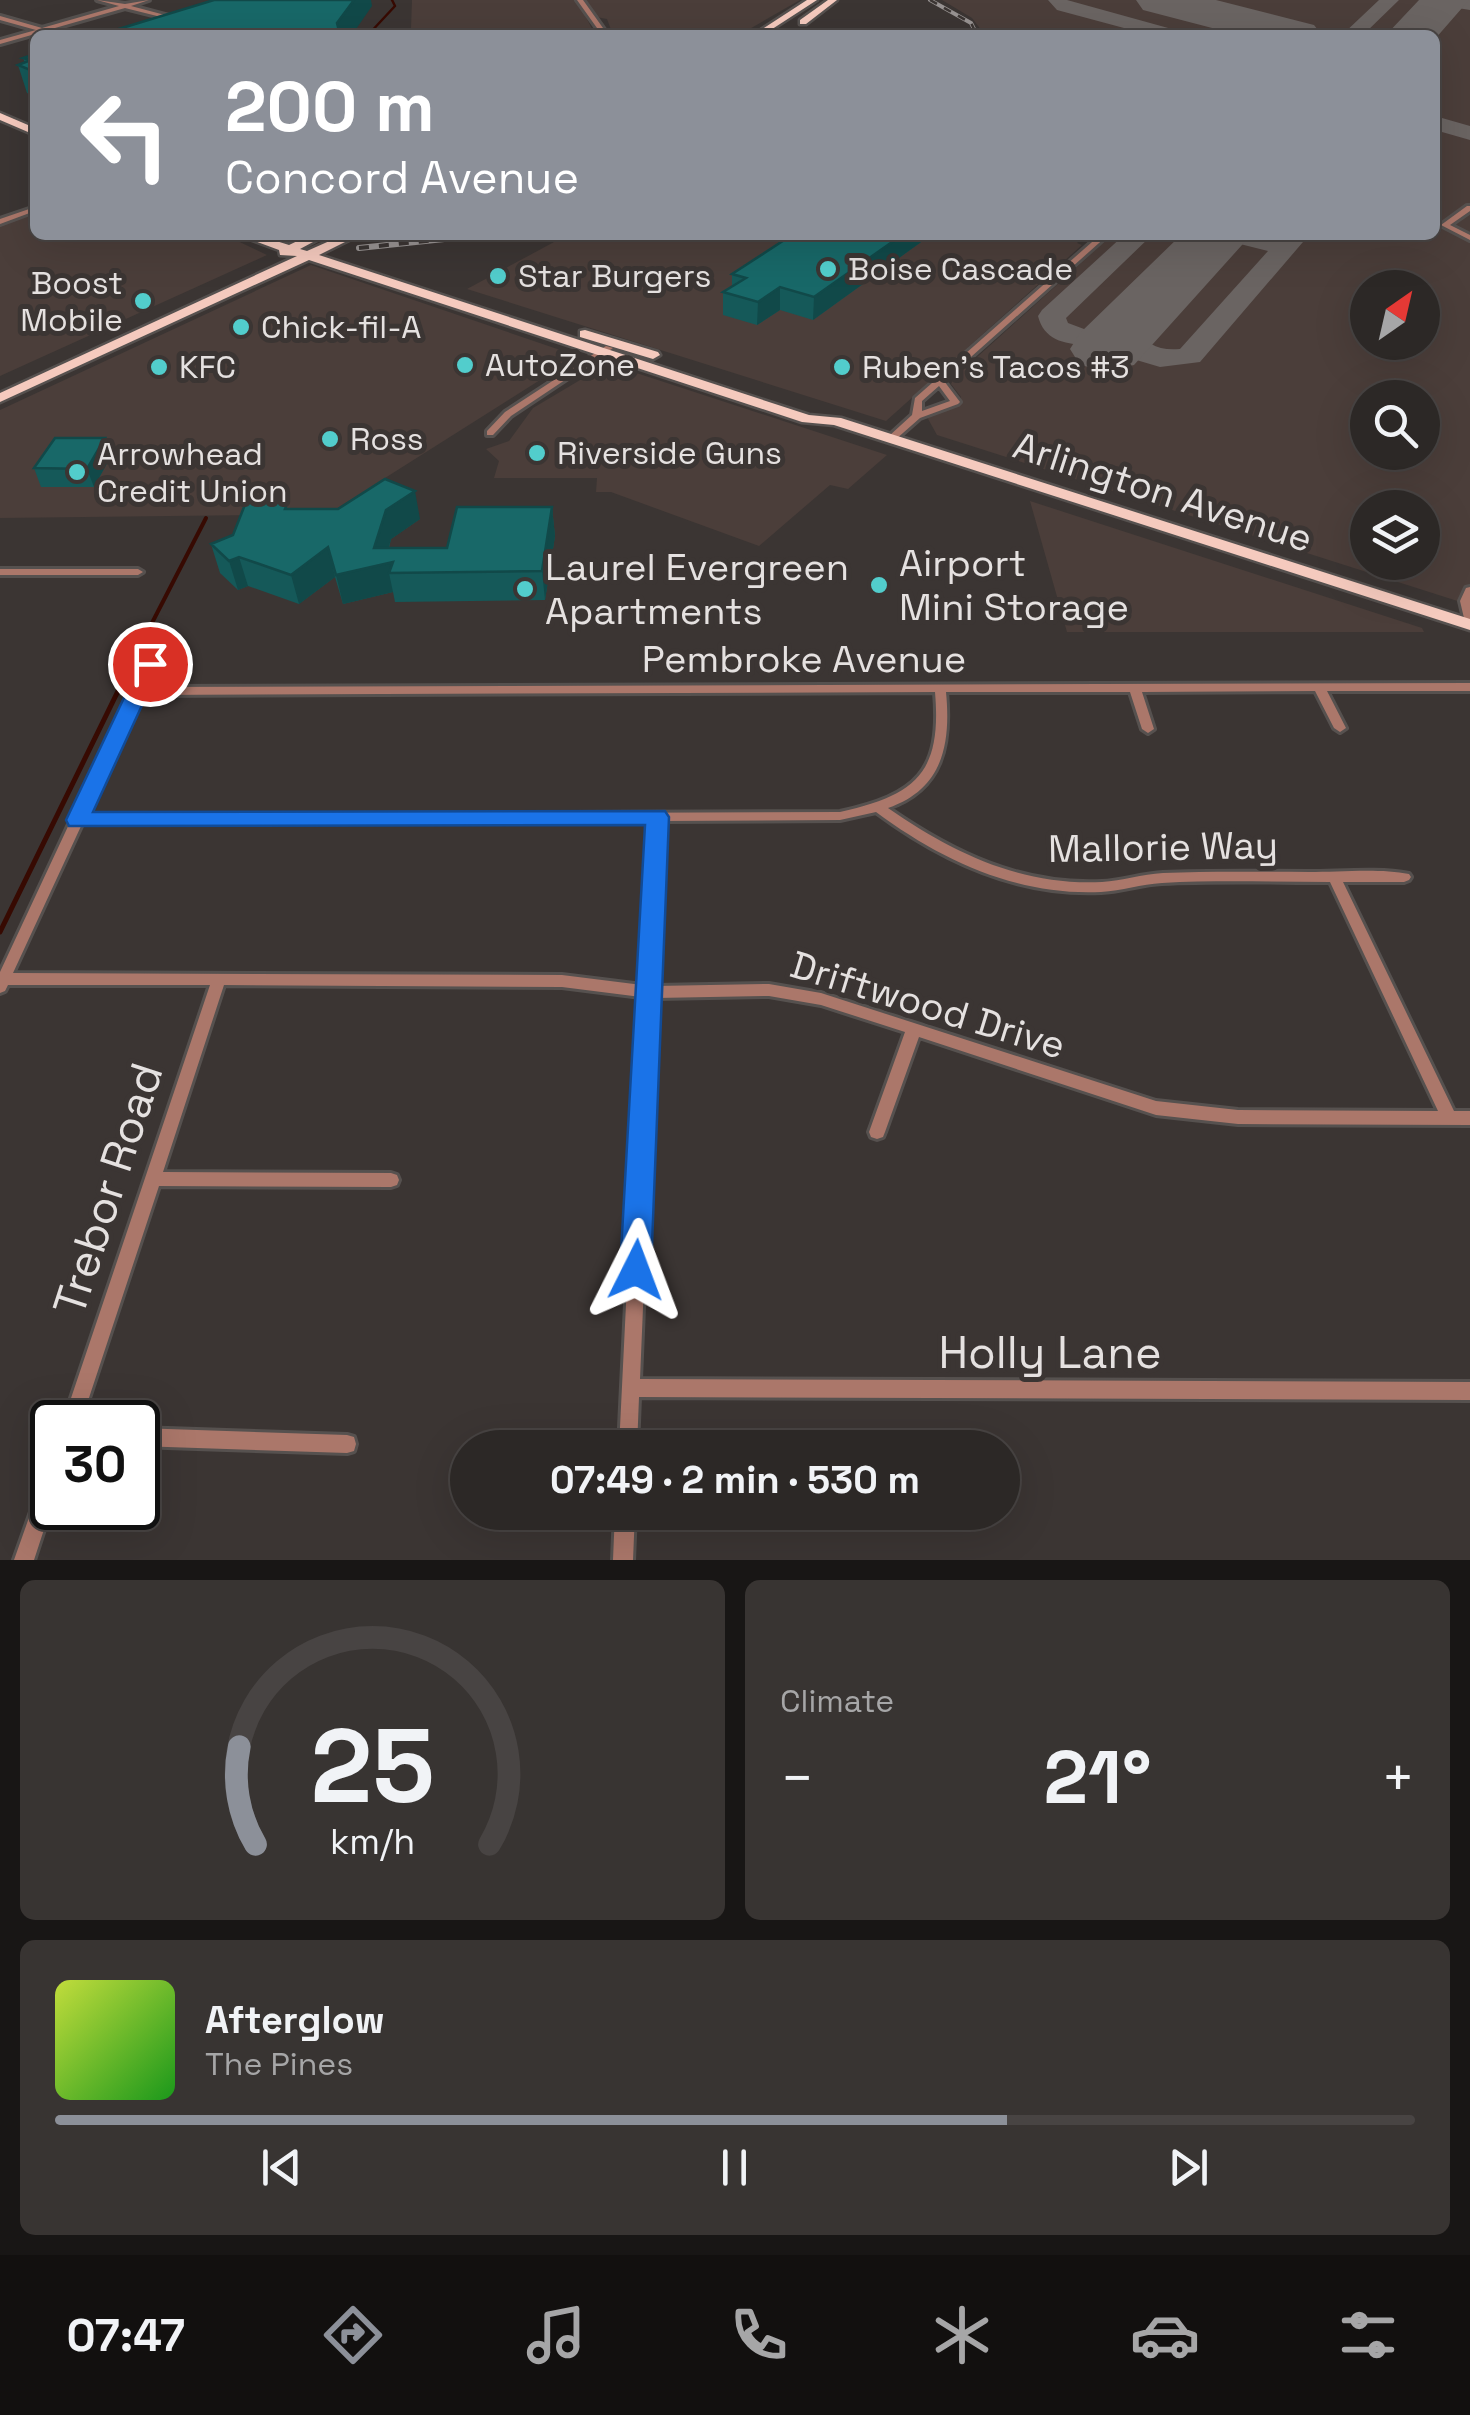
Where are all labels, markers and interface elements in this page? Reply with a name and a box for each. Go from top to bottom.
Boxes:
text: 200 m [225,62,435,151]
icon: left [60,70,190,200]
text: Concord Avenue [225,149,579,206]
place label: Boise Cascade [848,249,1073,289]
place label: Star Burgers [518,256,711,296]
marker: Boise Cascade [817,258,839,280]
place label: Boost Mobile [20,263,123,340]
marker: Star Burgers [487,265,509,287]
north arrow [1350,270,1440,360]
map controls [1350,270,1440,580]
marker: Boost Mobile [132,290,154,312]
place label: Chick-fil-A [261,307,421,347]
marker: Chick-fil-A [230,316,252,338]
place label: AutoZone [485,345,635,385]
place label: KFC [179,347,236,387]
place label: Ruben's Tacos #3 [862,347,1130,387]
marker: AutoZone [454,354,476,376]
marker: KFC [148,356,170,378]
marker: Ruben's Tacos #3 [831,356,853,378]
button: search [1350,380,1440,470]
place label: Ross [350,419,424,459]
street label: Arlington Avenue [1007,421,1319,563]
marker: Ross [319,428,341,450]
place label: Riverside Guns [557,433,782,473]
place label: Arrowhead Credit Union [97,434,288,511]
marker: Riverside Guns [526,442,548,464]
marker: Arrowhead Credit Union [66,461,88,483]
button: layers [1350,490,1440,580]
place label: Airport Mini Storage [899,539,1129,631]
place label: Laurel Evergreen Apartments [545,543,849,635]
marker: Airport Mini Storage [868,574,890,596]
marker: Laurel Evergreen Apartments [514,578,536,600]
pin [108,622,193,707]
street label: Pembroke Avenue [642,635,966,683]
icon: arrive [123,637,178,692]
street label: Mallorie Way [1048,821,1278,873]
street label: Driftwood Drive [785,940,1071,1070]
street label: Trebor Road [40,1056,176,1322]
position arrow [584,1218,688,1322]
street label: Holly Lane [938,1324,1162,1381]
speed limit sign: 30 [30,1400,160,1530]
text: 07:49 · 2 min · 530 m [550,1456,920,1504]
text: Climate [780,1681,894,1721]
text: 25 [310,1700,435,1832]
text: 21° [1043,1729,1152,1825]
text: − [780,1743,814,1813]
text: + [1381,1743,1415,1813]
text: km/h [330,1819,415,1864]
text: Afterglow [205,1996,385,2044]
text: The Pines [205,2044,353,2084]
icon: previous [254,2140,309,2195]
icon: pause [707,2140,762,2195]
icon: next [1161,2140,1216,2195]
icon: directions [318,2300,388,2370]
icon: music [521,2300,591,2370]
icon: phone [724,2300,794,2370]
icon: climate [927,2300,997,2370]
icon: car [1130,2300,1200,2370]
icon: filters [1333,2300,1403,2370]
text: 07:47 [67,2307,185,2364]

